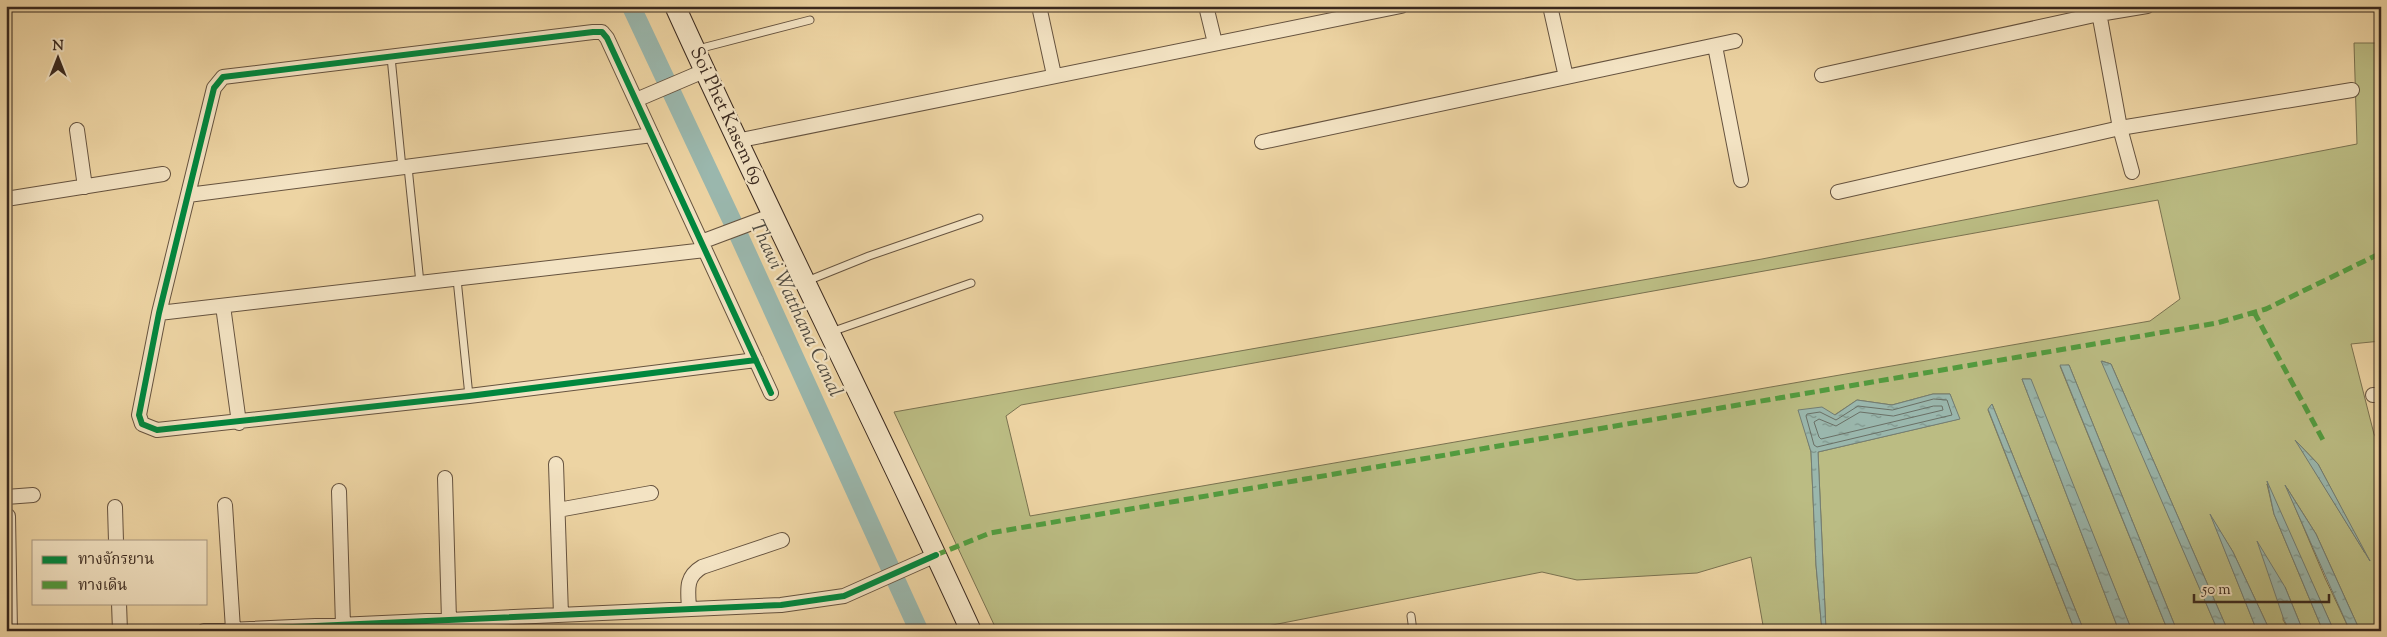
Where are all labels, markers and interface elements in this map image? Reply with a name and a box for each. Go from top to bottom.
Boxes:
north arrow [32,32,82,82]
text: N [52,37,64,57]
street label: Soi Phet Kasem 69 [682,43,770,189]
water label: Thawi Watthana Canal [741,216,849,402]
legend [32,540,208,604]
text: ทางจักรยาน [78,550,154,571]
scale bar [2194,572,2330,604]
text: ทางเดิน [78,576,127,597]
text: 50 m [2201,580,2231,601]

